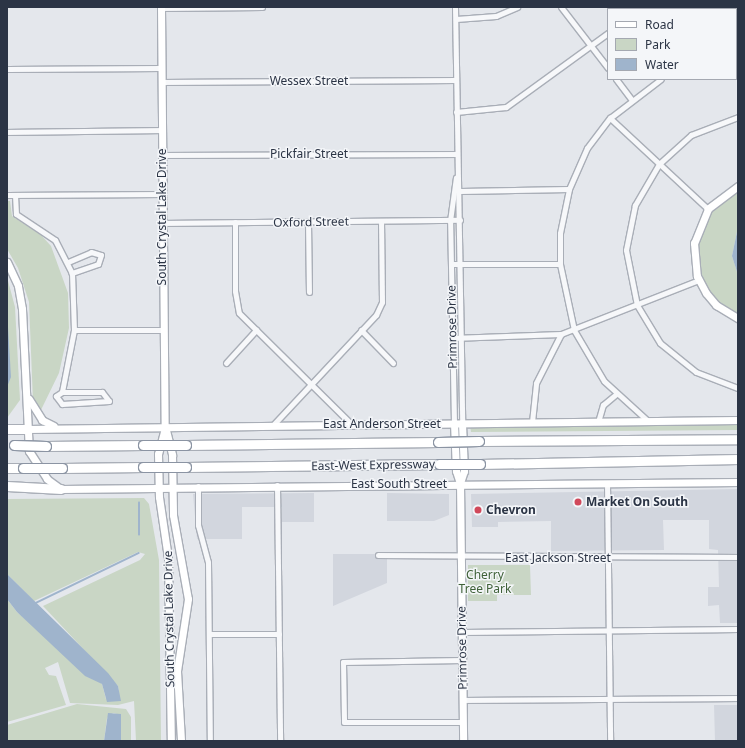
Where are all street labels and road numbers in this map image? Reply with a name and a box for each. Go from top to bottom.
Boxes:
street label: Wessex Street [270,74,348,88]
street label: Pickfair Street [270,147,348,161]
street label: South Crystal Lake Drive [155,149,169,285]
street label: Oxford Street [273,214,349,230]
street label: Primrose Drive [444,285,460,369]
street label: East Anderson Street [323,417,441,431]
street label: East-West Expressway [311,457,435,473]
street label: East South Street [351,477,447,491]
street label: South Crystal Lake Drive [161,550,177,688]
street label: East Jackson Street [505,551,611,565]
street label: Primrose Drive [454,606,470,690]

